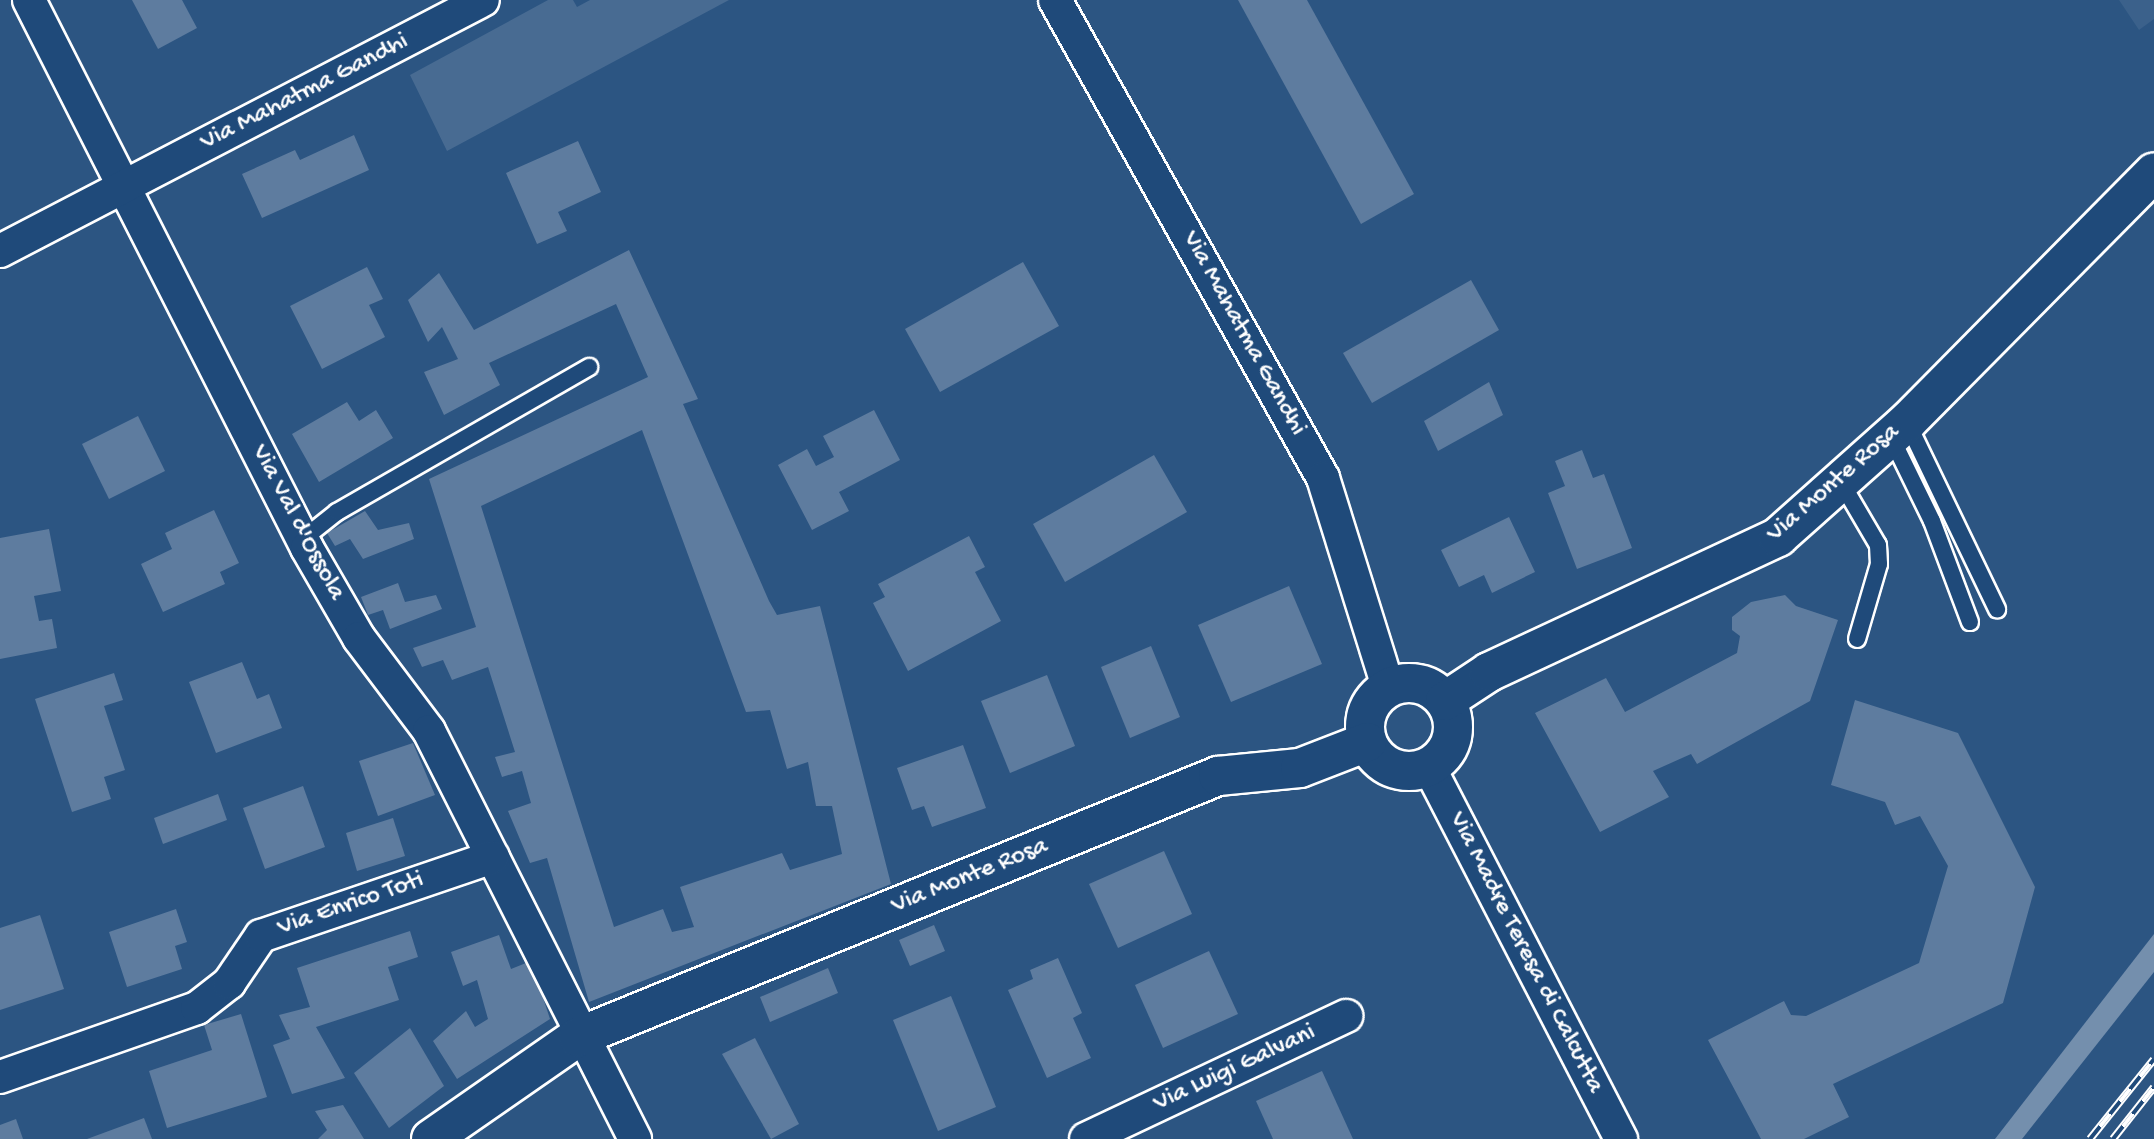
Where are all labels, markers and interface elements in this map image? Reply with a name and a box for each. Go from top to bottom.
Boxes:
street label: Via Mahatma Gandhi [196,27,414,159]
street label: Via Mahatma Gandhi [1174,226,1312,442]
street label: Via Monte Rosa [1761,418,1907,550]
street label: Via Val d'Ossola [243,440,351,606]
street label: Via Madre Teresa di Calcutta [1440,807,1610,1099]
street label: Via Monte Rosa [887,831,1053,923]
street label: Via Enrico Toti [274,865,428,945]
street label: Via Luigi Galvani [1149,1018,1321,1120]

